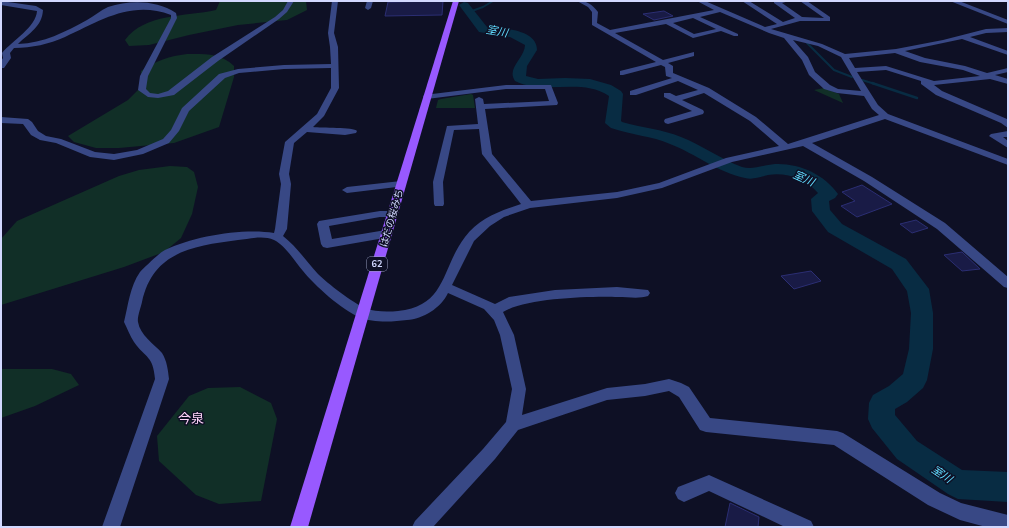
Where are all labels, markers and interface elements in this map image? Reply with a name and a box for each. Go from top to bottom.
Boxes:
water label: 室川 [485,22,510,40]
water label: 室川 [791,167,818,189]
street label: はだの桜みち [377,188,406,249]
road number: 62 [367,257,387,271]
district label: 今泉 [178,410,204,426]
water label: 室川 [929,462,956,487]

